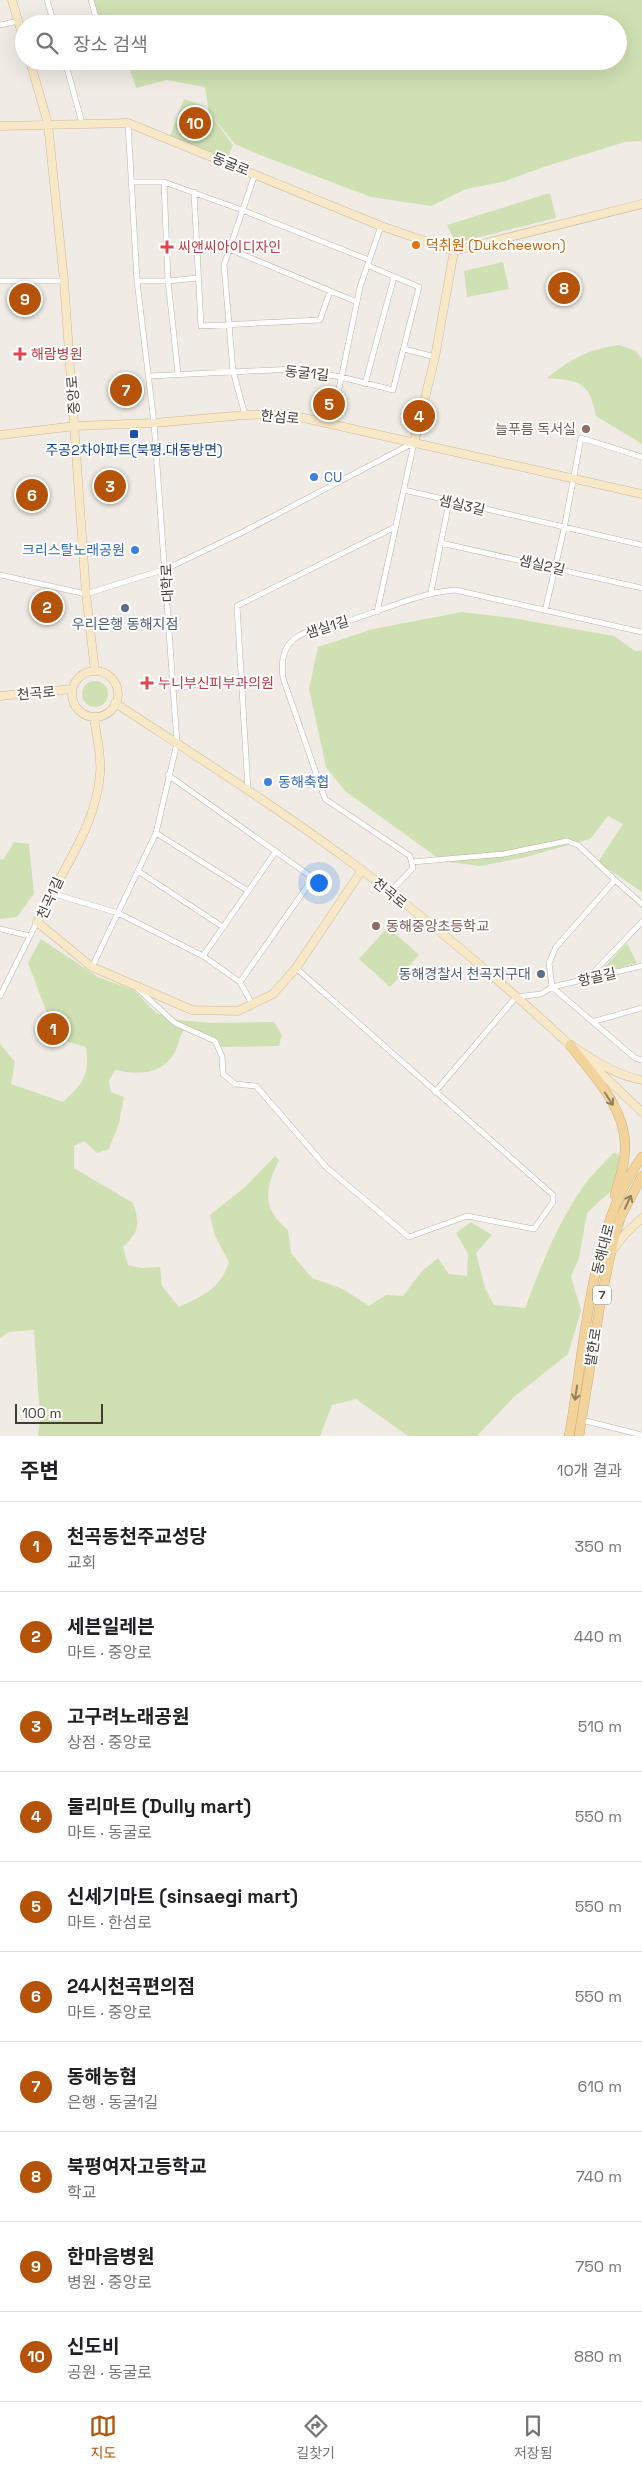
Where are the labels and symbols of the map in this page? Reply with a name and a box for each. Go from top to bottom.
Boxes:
pin: 10 [179,104,211,142]
street label: 동굴로 [210,148,252,180]
place label: 덕취원 (Dukcheewon) [426,236,566,254]
place label: 씨앤씨아이디자인 [178,238,281,256]
marker: 덕취원 (Dukcheewon) [410,239,422,251]
marker: 씨앤씨아이디자인 [160,240,174,254]
pin: 8 [548,269,580,307]
pin: 9 [9,280,41,318]
place label: 해람병원 [31,345,83,363]
marker: 해람병원 [13,347,27,361]
street label: 동굴1길 [284,362,330,384]
pin: 7 [110,371,142,409]
street label: 중앙로 [63,375,83,415]
pin: 5 [313,385,345,423]
pin: 4 [403,397,435,435]
street label: 한섬로 [260,406,300,428]
place label: 늘푸름 독서실 [495,420,576,438]
marker: 늘푸름 독서실 [580,423,592,435]
marker: 주공2차아파트(북평.대동방면) [128,428,140,440]
place label: 주공2차아파트(북평.대동방면) [45,441,223,459]
pin: 3 [94,467,126,505]
place label: CU [324,468,342,486]
marker: CU [308,471,320,483]
pin: 6 [16,476,48,514]
street label: 샘실3길 [437,491,487,519]
place label: 크리스탈노래공원 [22,541,125,559]
marker: 크리스탈노래공원 [129,544,141,556]
street label: 샘실2길 [517,551,567,579]
street label: 대학로 [157,563,177,603]
pin: 2 [31,588,63,626]
marker: 우리은행 동해지점 [119,602,131,614]
street label: 샘실1길 [303,612,351,642]
place label: 우리은행 동해지점 [72,615,178,633]
place label: 누니부신피부과의원 [158,674,274,692]
marker: 누니부신피부과의원 [140,676,154,690]
street label: 천곡로 [16,682,56,704]
place label: 동해축협 [278,773,330,791]
marker: 동해축협 [262,776,274,788]
your location [306,870,332,896]
street label: 천곡1길 [33,874,67,922]
street label: 천곡로 [369,874,411,912]
place label: 동해중앙초등학교 [386,917,489,935]
marker: 동해중앙초등학교 [370,920,382,932]
street label: 항골길 [576,964,618,990]
place label: 동해경찰서 천곡지구대 [399,965,531,983]
marker: 동해경찰서 천곡지구대 [535,968,547,980]
pin: 1 [37,1010,69,1048]
one-way arrow [604,1091,614,1105]
one-way arrow [624,1195,633,1210]
street label: 동해대로 [588,1222,618,1276]
road number: 7 [593,1286,611,1304]
street label: 발한로 [581,1326,605,1367]
one-way arrow [571,1384,581,1400]
scale bar [15,1401,102,1424]

